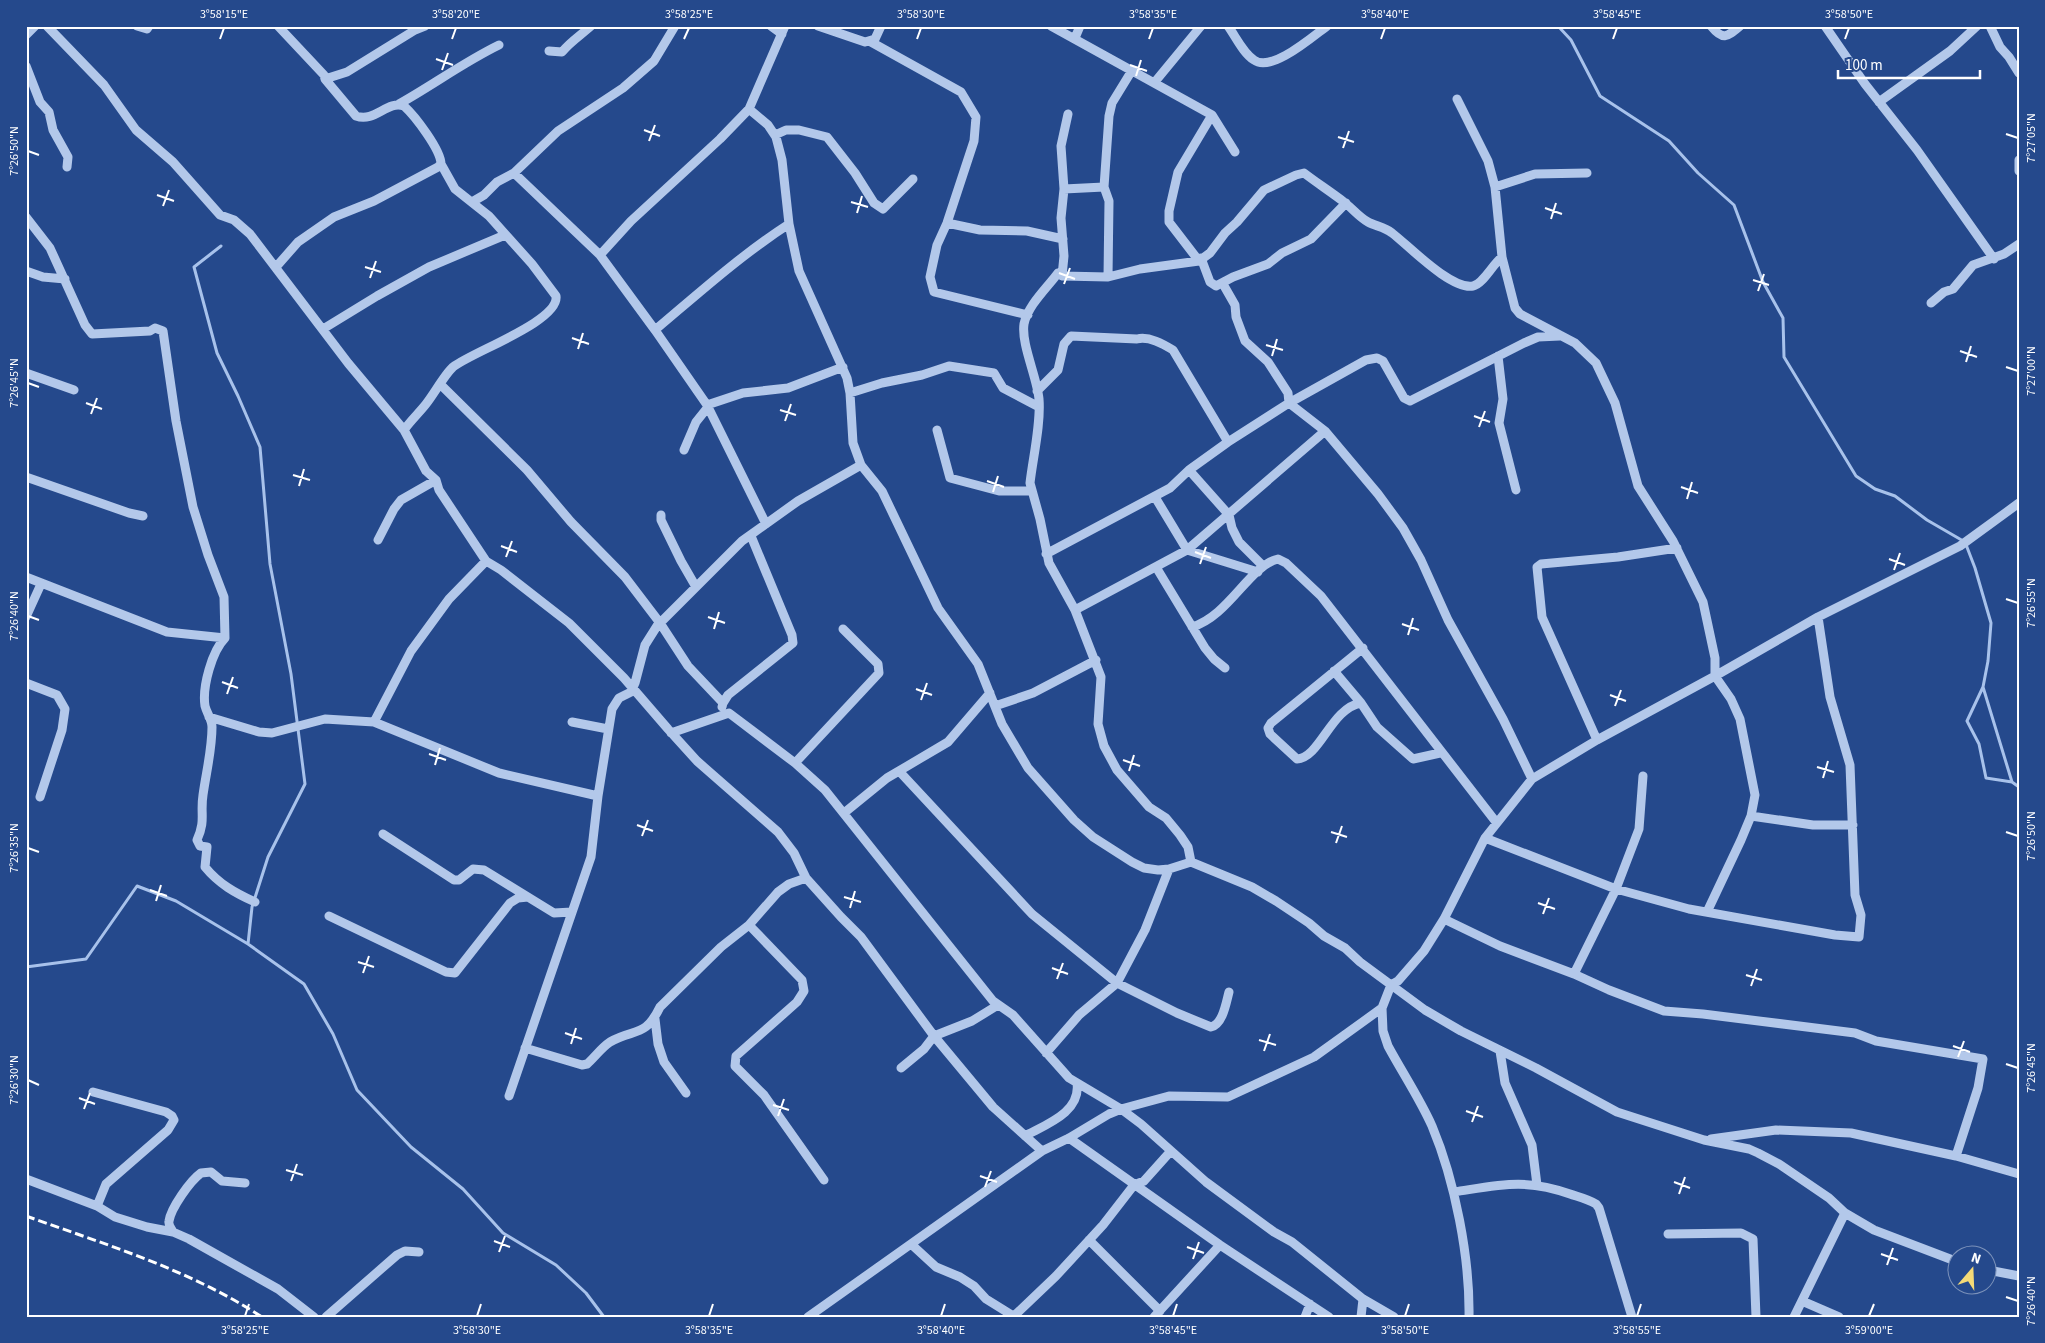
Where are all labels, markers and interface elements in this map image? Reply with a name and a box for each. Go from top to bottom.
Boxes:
text: 3°58'15"E [200,6,248,23]
text: 3°58'20"E [432,6,480,23]
text: 3°58'25"E [665,6,713,23]
text: 3°58'30"E [897,6,945,23]
text: 3°58'35"E [1129,6,1177,23]
text: 3°58'40"E [1361,6,1409,23]
text: 3°58'45"E [1593,6,1641,23]
text: 3°58'50"E [1825,6,1873,23]
scale bar [1838,48,1980,80]
text: 100 m [1845,55,1883,76]
text: 7°27'05"N [2023,113,2040,163]
text: 7°26'50"N [6,126,23,176]
text: 7°27'00"N [2023,346,2040,396]
text: 7°26'45"N [6,358,23,408]
text: 7°26'55"N [2023,578,2040,628]
text: 7°26'40"N [6,591,23,641]
text: 7°26'50"N [2023,811,2040,861]
text: 7°26'35"N [6,823,23,873]
text: 7°26'45"N [2023,1043,2040,1093]
text: 7°26'30"N [6,1055,23,1105]
north arrow [1948,1246,1998,1296]
text: N [1968,1248,1984,1270]
text: 7°26'40"N [2023,1276,2040,1326]
text: 3°58'25"E [221,1322,269,1339]
text: 3°58'30"E [453,1322,501,1339]
text: 3°58'35"E [685,1322,733,1339]
text: 3°58'40"E [917,1322,965,1339]
text: 3°58'45"E [1149,1322,1197,1339]
text: 3°58'50"E [1381,1322,1429,1339]
text: 3°58'55"E [1613,1322,1661,1339]
text: 3°59'00"E [1845,1322,1893,1339]

